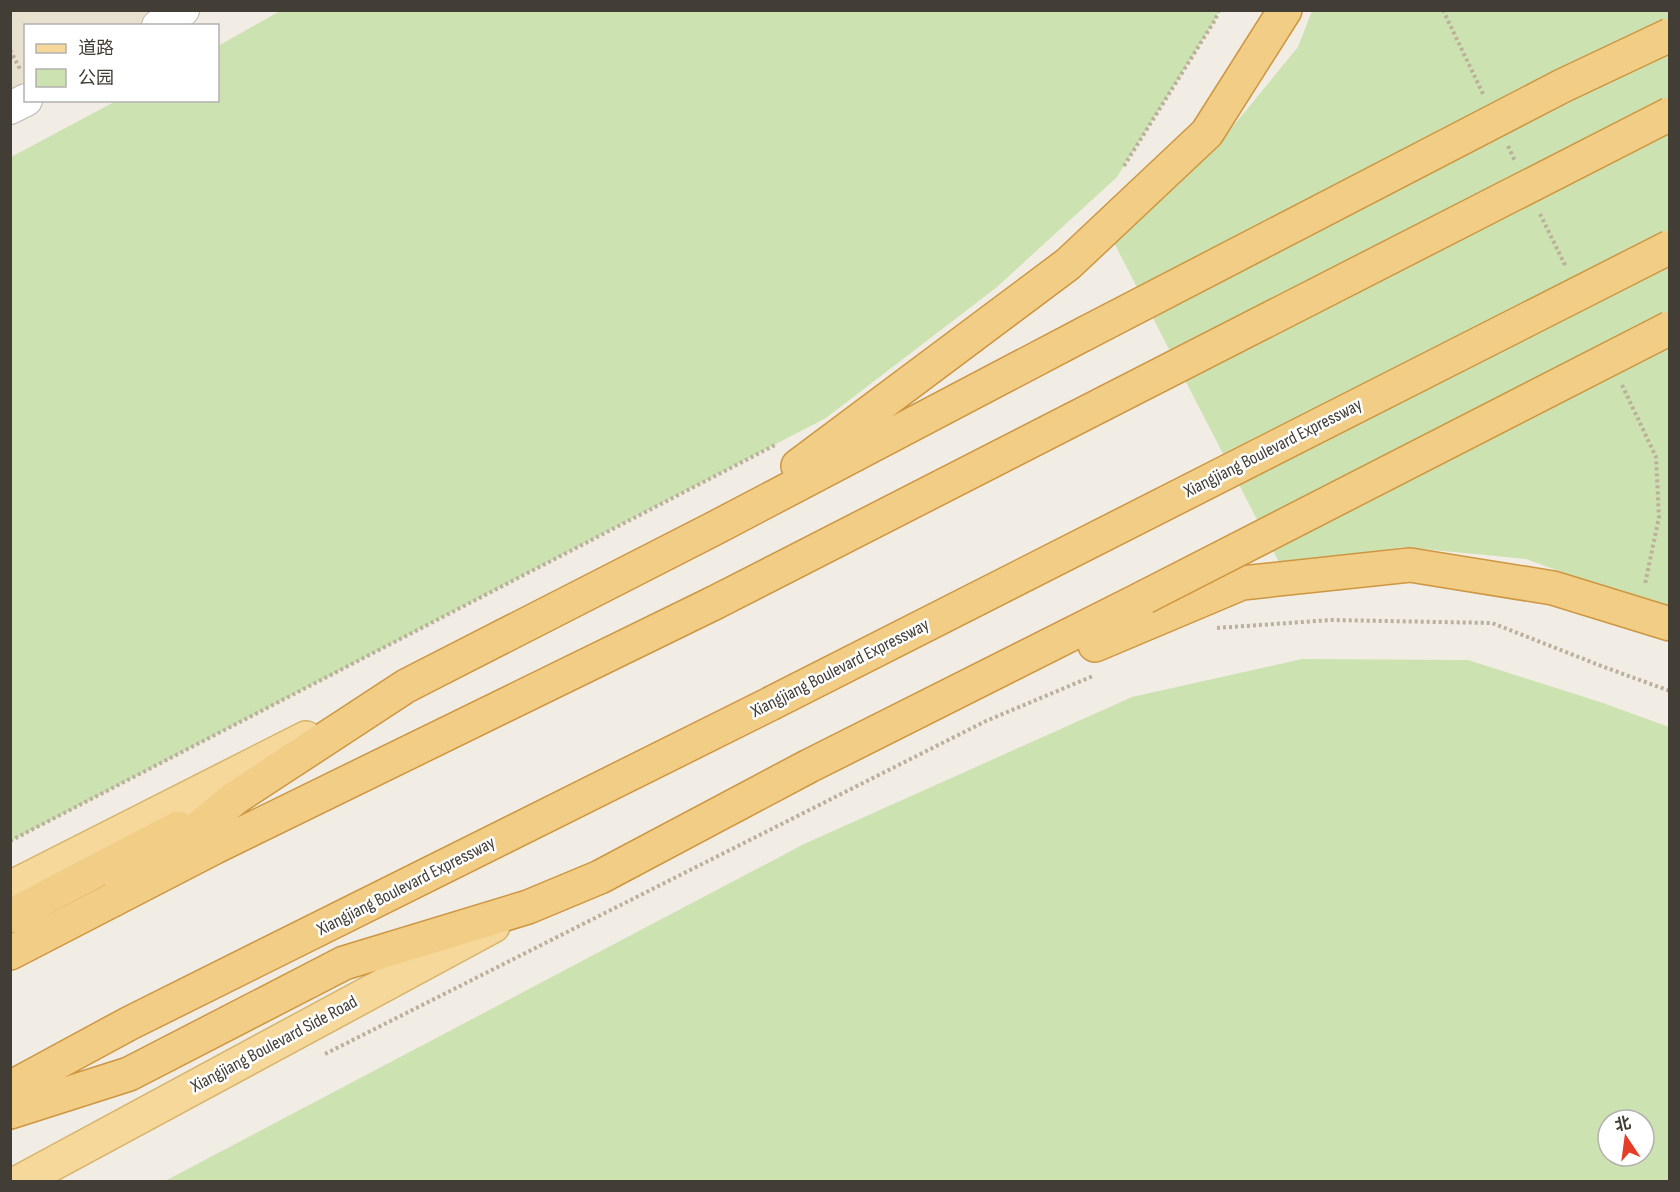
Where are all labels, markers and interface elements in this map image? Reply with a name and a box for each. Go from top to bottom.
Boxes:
legend [24,24,219,102]
text: 道路 [78,38,114,59]
text: 公园 [78,68,114,89]
street label: Xiangjiang Boulevard Expressway [1180,394,1366,502]
street label: Xiangjiang Boulevard Expressway [747,614,933,722]
street label: Xiangjiang Boulevard Expressway [313,832,499,940]
street label: Xiangjiang Boulevard Side Road [186,991,361,1097]
north arrow [1596,1108,1656,1168]
text: 北 [1613,1114,1633,1136]

